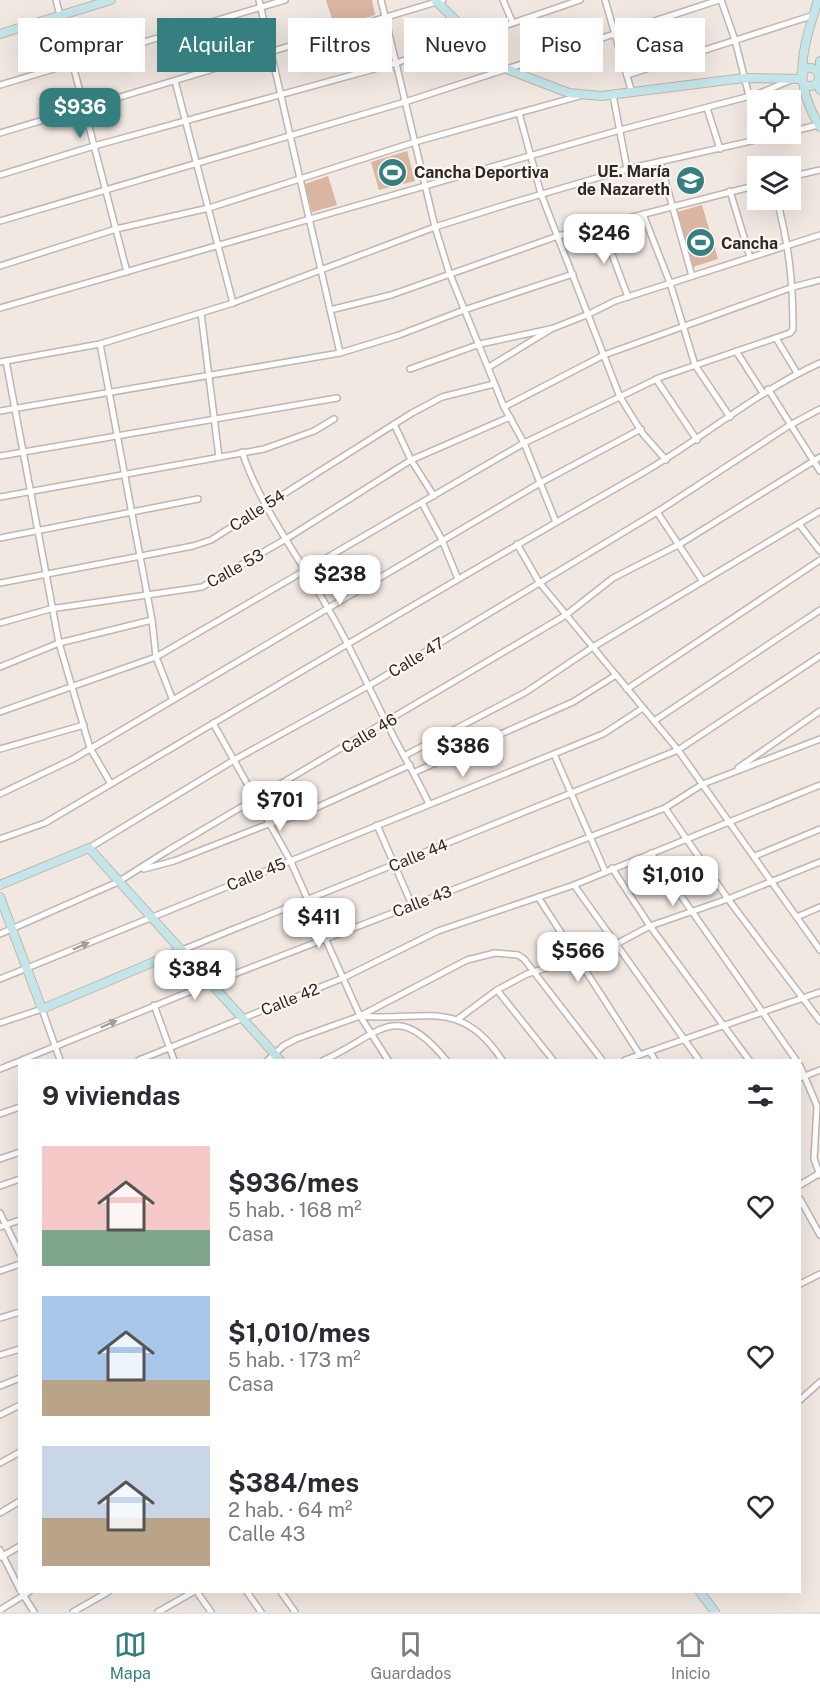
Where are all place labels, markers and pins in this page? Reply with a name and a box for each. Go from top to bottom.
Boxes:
pin: $936 [44,88,116,139]
sports icon: Cancha Deportiva [377,156,409,188]
place label: UE. María de Nazareth [577,162,670,199]
place label: Cancha Deportiva [414,163,549,182]
school or university icon: UE. María de Nazareth [675,164,707,196]
pin: $246 [568,214,640,265]
sports icon: Cancha [684,227,716,259]
place label: Cancha [721,234,778,253]
pin: $238 [304,555,376,606]
pin: $386 [427,727,499,778]
pin: $701 [244,781,316,832]
pin: $1,010 [624,856,722,907]
pin: $411 [283,898,355,949]
pin: $566 [542,932,614,983]
pin: $384 [159,950,231,1001]

